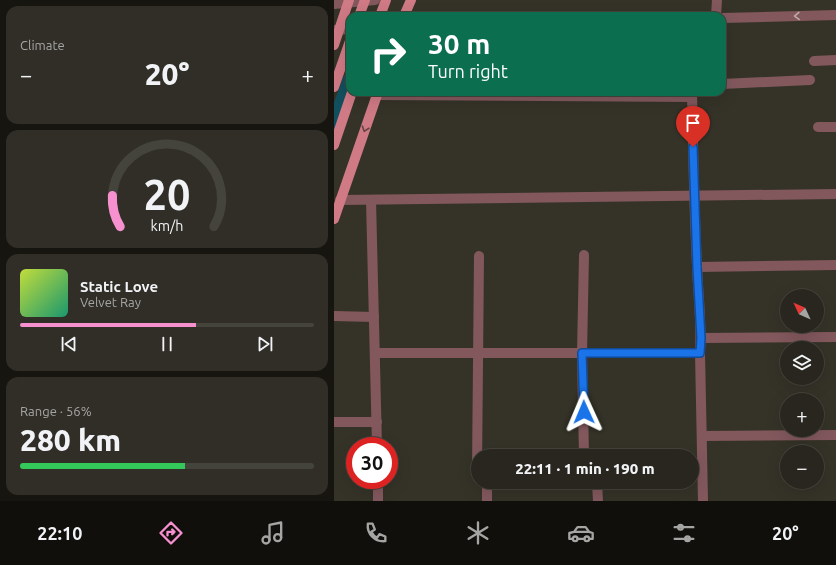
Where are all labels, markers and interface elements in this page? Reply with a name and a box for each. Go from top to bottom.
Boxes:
one-way arrow [794,12,800,20]
icon: right [362,28,414,80]
text: 30 m [428,28,490,59]
text: Climate [20,38,65,52]
text: 20° [145,57,189,91]
text: Turn right [428,61,508,81]
text: − [20,62,32,87]
text: + [302,62,314,87]
pin [676,106,710,147]
icon: arrive [682,112,704,134]
one-way arrow [362,125,370,132]
text: 20 [144,170,190,217]
text: km/h [151,217,183,233]
text: Static Love [80,278,158,295]
north arrow [780,289,824,333]
map controls [780,289,824,489]
text: Velvet Ray [80,295,141,309]
icon: previous [58,333,80,355]
icon: pause [156,333,178,355]
icon: next [254,333,276,355]
button: layers [780,341,824,385]
position arrow [563,391,605,433]
button: + [780,393,824,437]
text: Range · 56% [20,404,92,418]
text: 280 km [20,423,121,457]
speed limit sign: 30 [346,437,398,489]
button: − [780,445,824,489]
text: 22:11 · 1 min · 190 m [515,460,655,477]
icon: directions [157,519,185,547]
icon: music [259,519,287,547]
icon: phone [362,519,390,547]
icon: climate [464,519,492,547]
icon: car [567,519,595,547]
icon: filters [670,519,698,547]
text: 22:10 [37,523,82,543]
text: 20° [772,523,799,543]

